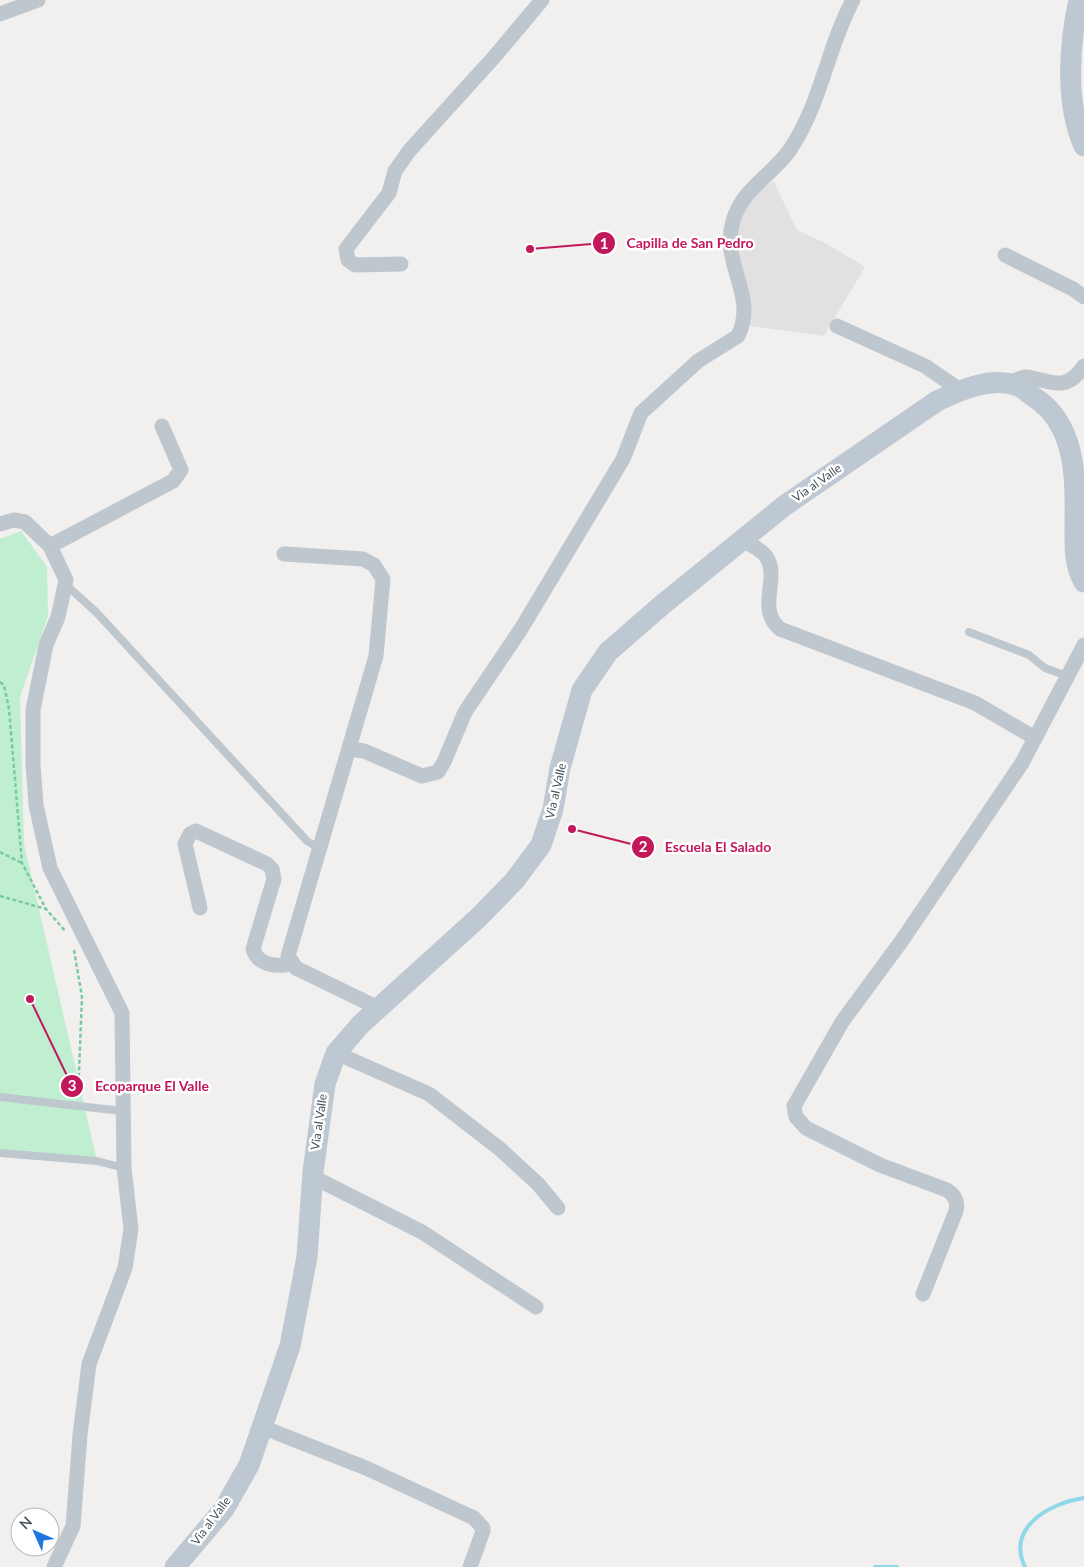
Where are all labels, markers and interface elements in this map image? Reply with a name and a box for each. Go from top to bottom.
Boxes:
callout: Capilla de San Pedro [591,229,763,258]
text: 1 [600,234,608,252]
text: Capilla de San Pedro [627,234,753,251]
street label: Via al Valle [789,460,844,505]
street label: Via al Valle [542,762,569,820]
callout: Escuela El Salado [630,832,781,861]
text: 2 [639,837,648,855]
text: Escuela El Salado [665,838,771,855]
callout: Ecoparque El Valle [60,1071,219,1100]
text: 3 [68,1076,76,1094]
text: Ecoparque El Valle [95,1077,209,1094]
street label: Via al Valle [307,1093,330,1151]
street label: Via al Valle [188,1494,234,1548]
north arrow [10,1507,60,1557]
text: N [16,1513,35,1532]

